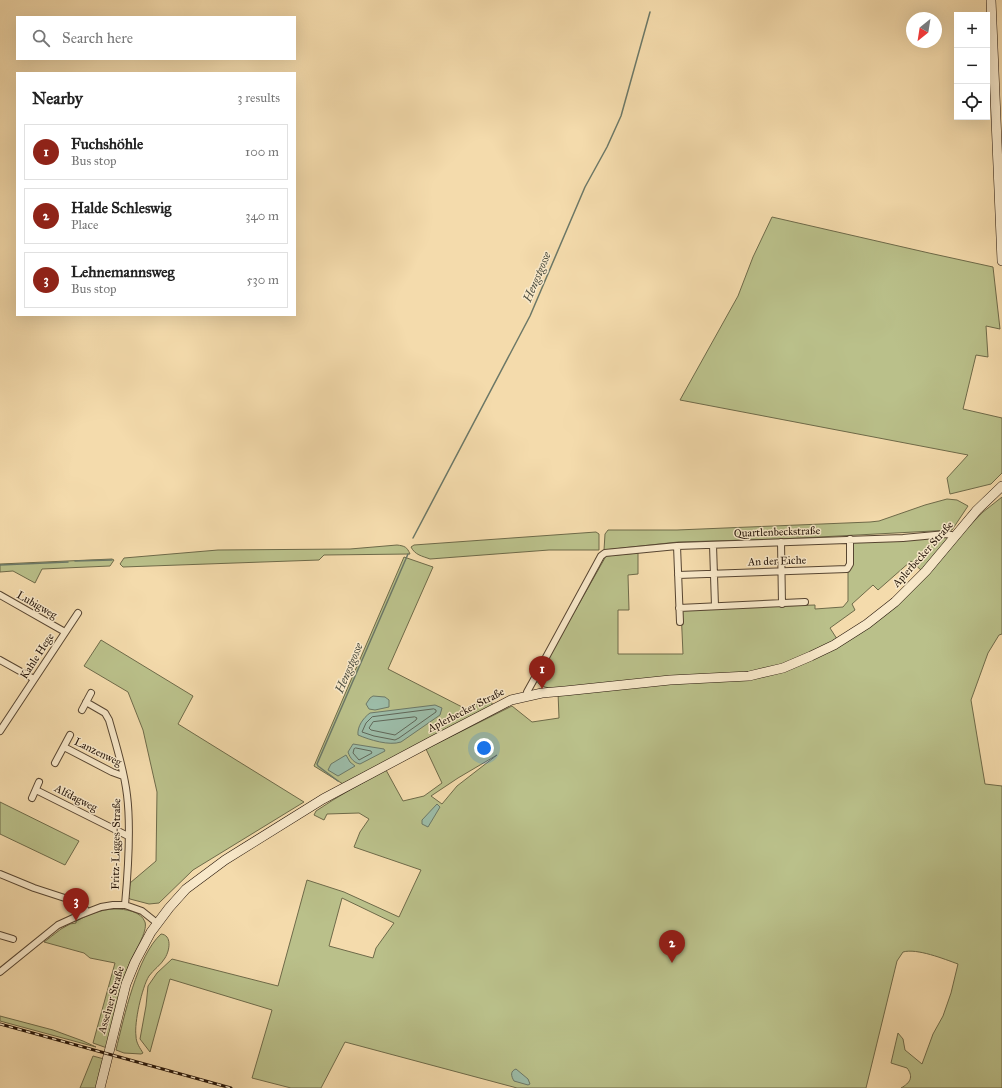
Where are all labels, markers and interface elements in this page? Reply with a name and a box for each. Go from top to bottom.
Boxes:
north arrow [906,12,942,48]
map controls [954,12,990,120]
button: + [954,12,990,48]
search box [16,16,296,60]
icon: search [30,27,52,49]
text: Search here [62,29,133,47]
button: − [954,48,990,84]
button: locate [954,84,990,120]
text: Nearby [32,88,83,109]
text: 3 results [237,90,280,106]
text: Fuchshöhle [71,135,143,153]
text: 1 [43,144,49,160]
text: 100 m [245,144,279,160]
text: Bus stop [71,153,117,169]
text: Halde Schleswig [71,199,171,217]
text: 2 [43,208,49,224]
text: 340 m [245,208,279,224]
text: Place [71,217,98,233]
water label: Hengstgosse [520,249,554,305]
text: Lehnemannsweg [71,263,175,281]
text: 3 [43,272,49,288]
text: 530 m [246,272,279,288]
text: Bus stop [71,281,117,297]
street label: Aplerbecker Straße [889,518,956,590]
street label: Quartlenbeckstraße [734,524,821,540]
street label: An der Eiche [747,553,807,569]
street label: Lubigweg [15,588,60,622]
street label: Kahle Hege [17,630,57,681]
water label: Hengstgosse [332,640,366,696]
pin: 1 [529,656,555,689]
street label: Aplerbecker Straße [425,685,507,735]
street label: Lanzenweg [72,735,125,769]
your location [474,738,494,758]
street label: Alfdagweg [52,781,100,815]
street label: Fritz-Ligges-Straße [109,798,123,890]
pin: 3 [63,888,89,921]
pin: 2 [659,930,685,963]
street label: Asselner Straße [95,965,127,1036]

